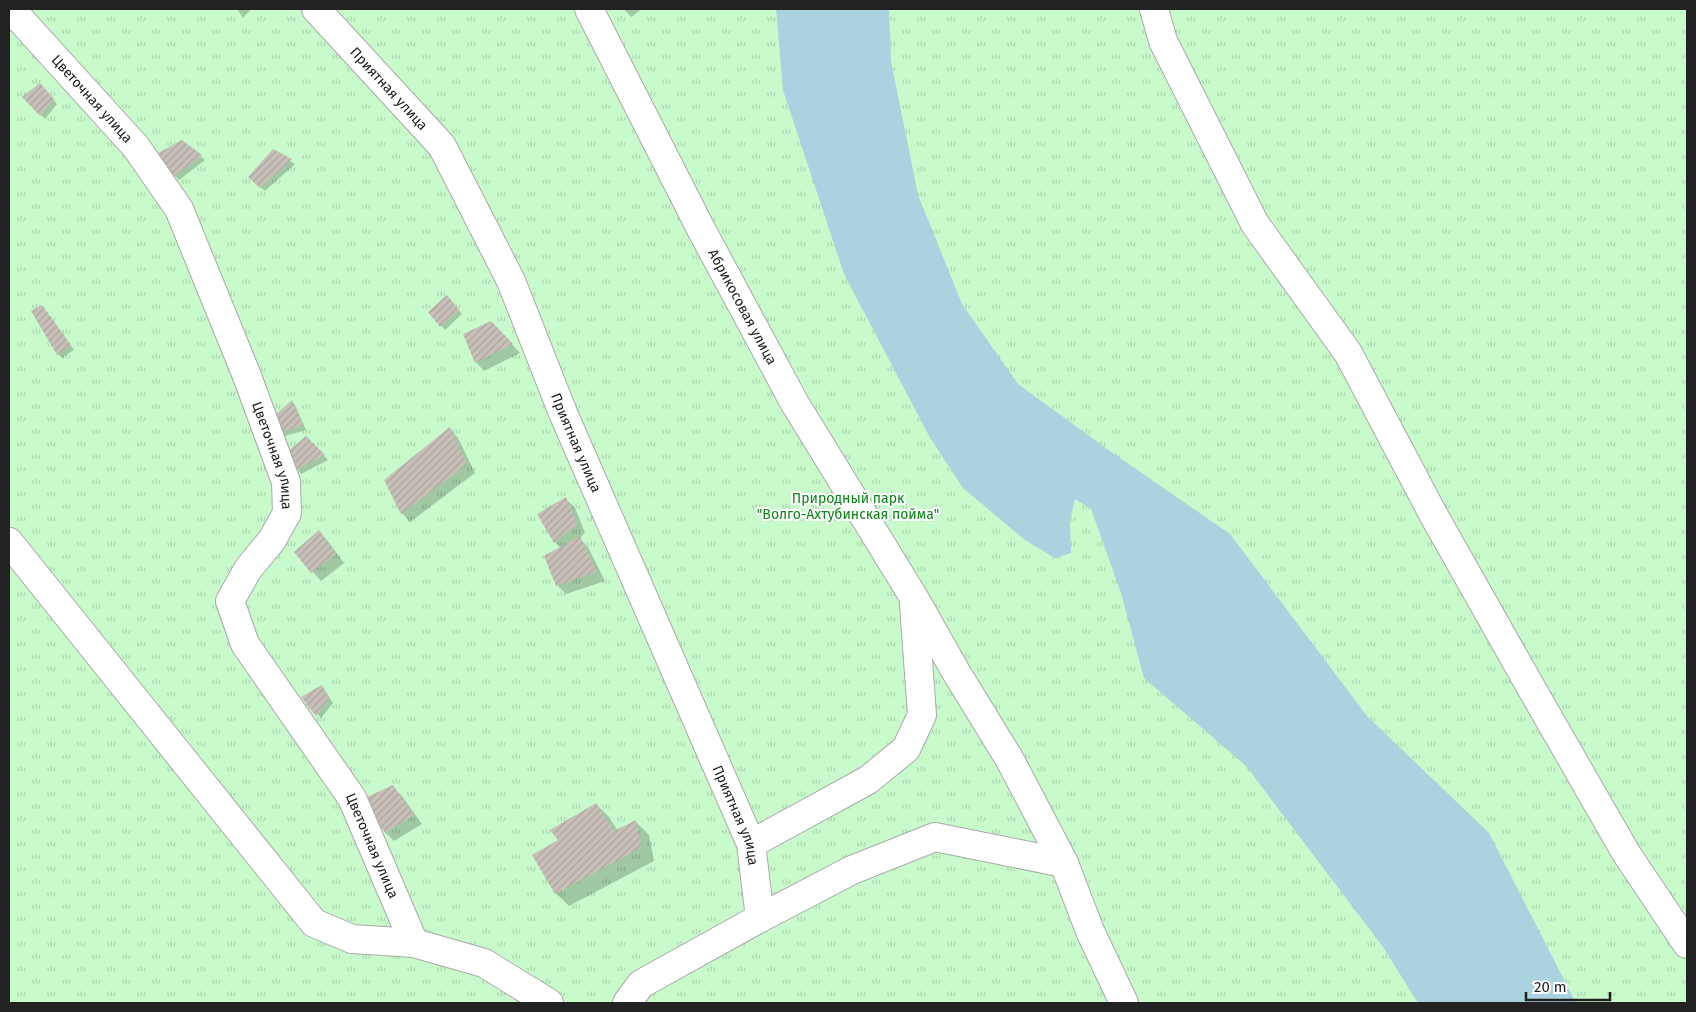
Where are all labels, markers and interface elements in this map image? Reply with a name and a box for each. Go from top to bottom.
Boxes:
street label: Приятная улица [347,43,431,133]
street label: Цветочная улица [48,51,136,146]
street label: Абрикосовая улица [705,246,781,367]
street label: Приятная улица [547,390,605,495]
street label: Цветочная улица [249,399,295,510]
park label: Природный парк "Волго-Ахтубинская пойма" [757,490,939,523]
street label: Приятная улица [709,763,762,866]
street label: Цветочная улица [342,790,402,901]
scale bar [1526,970,1610,1002]
text: 20 m [1534,978,1567,996]

